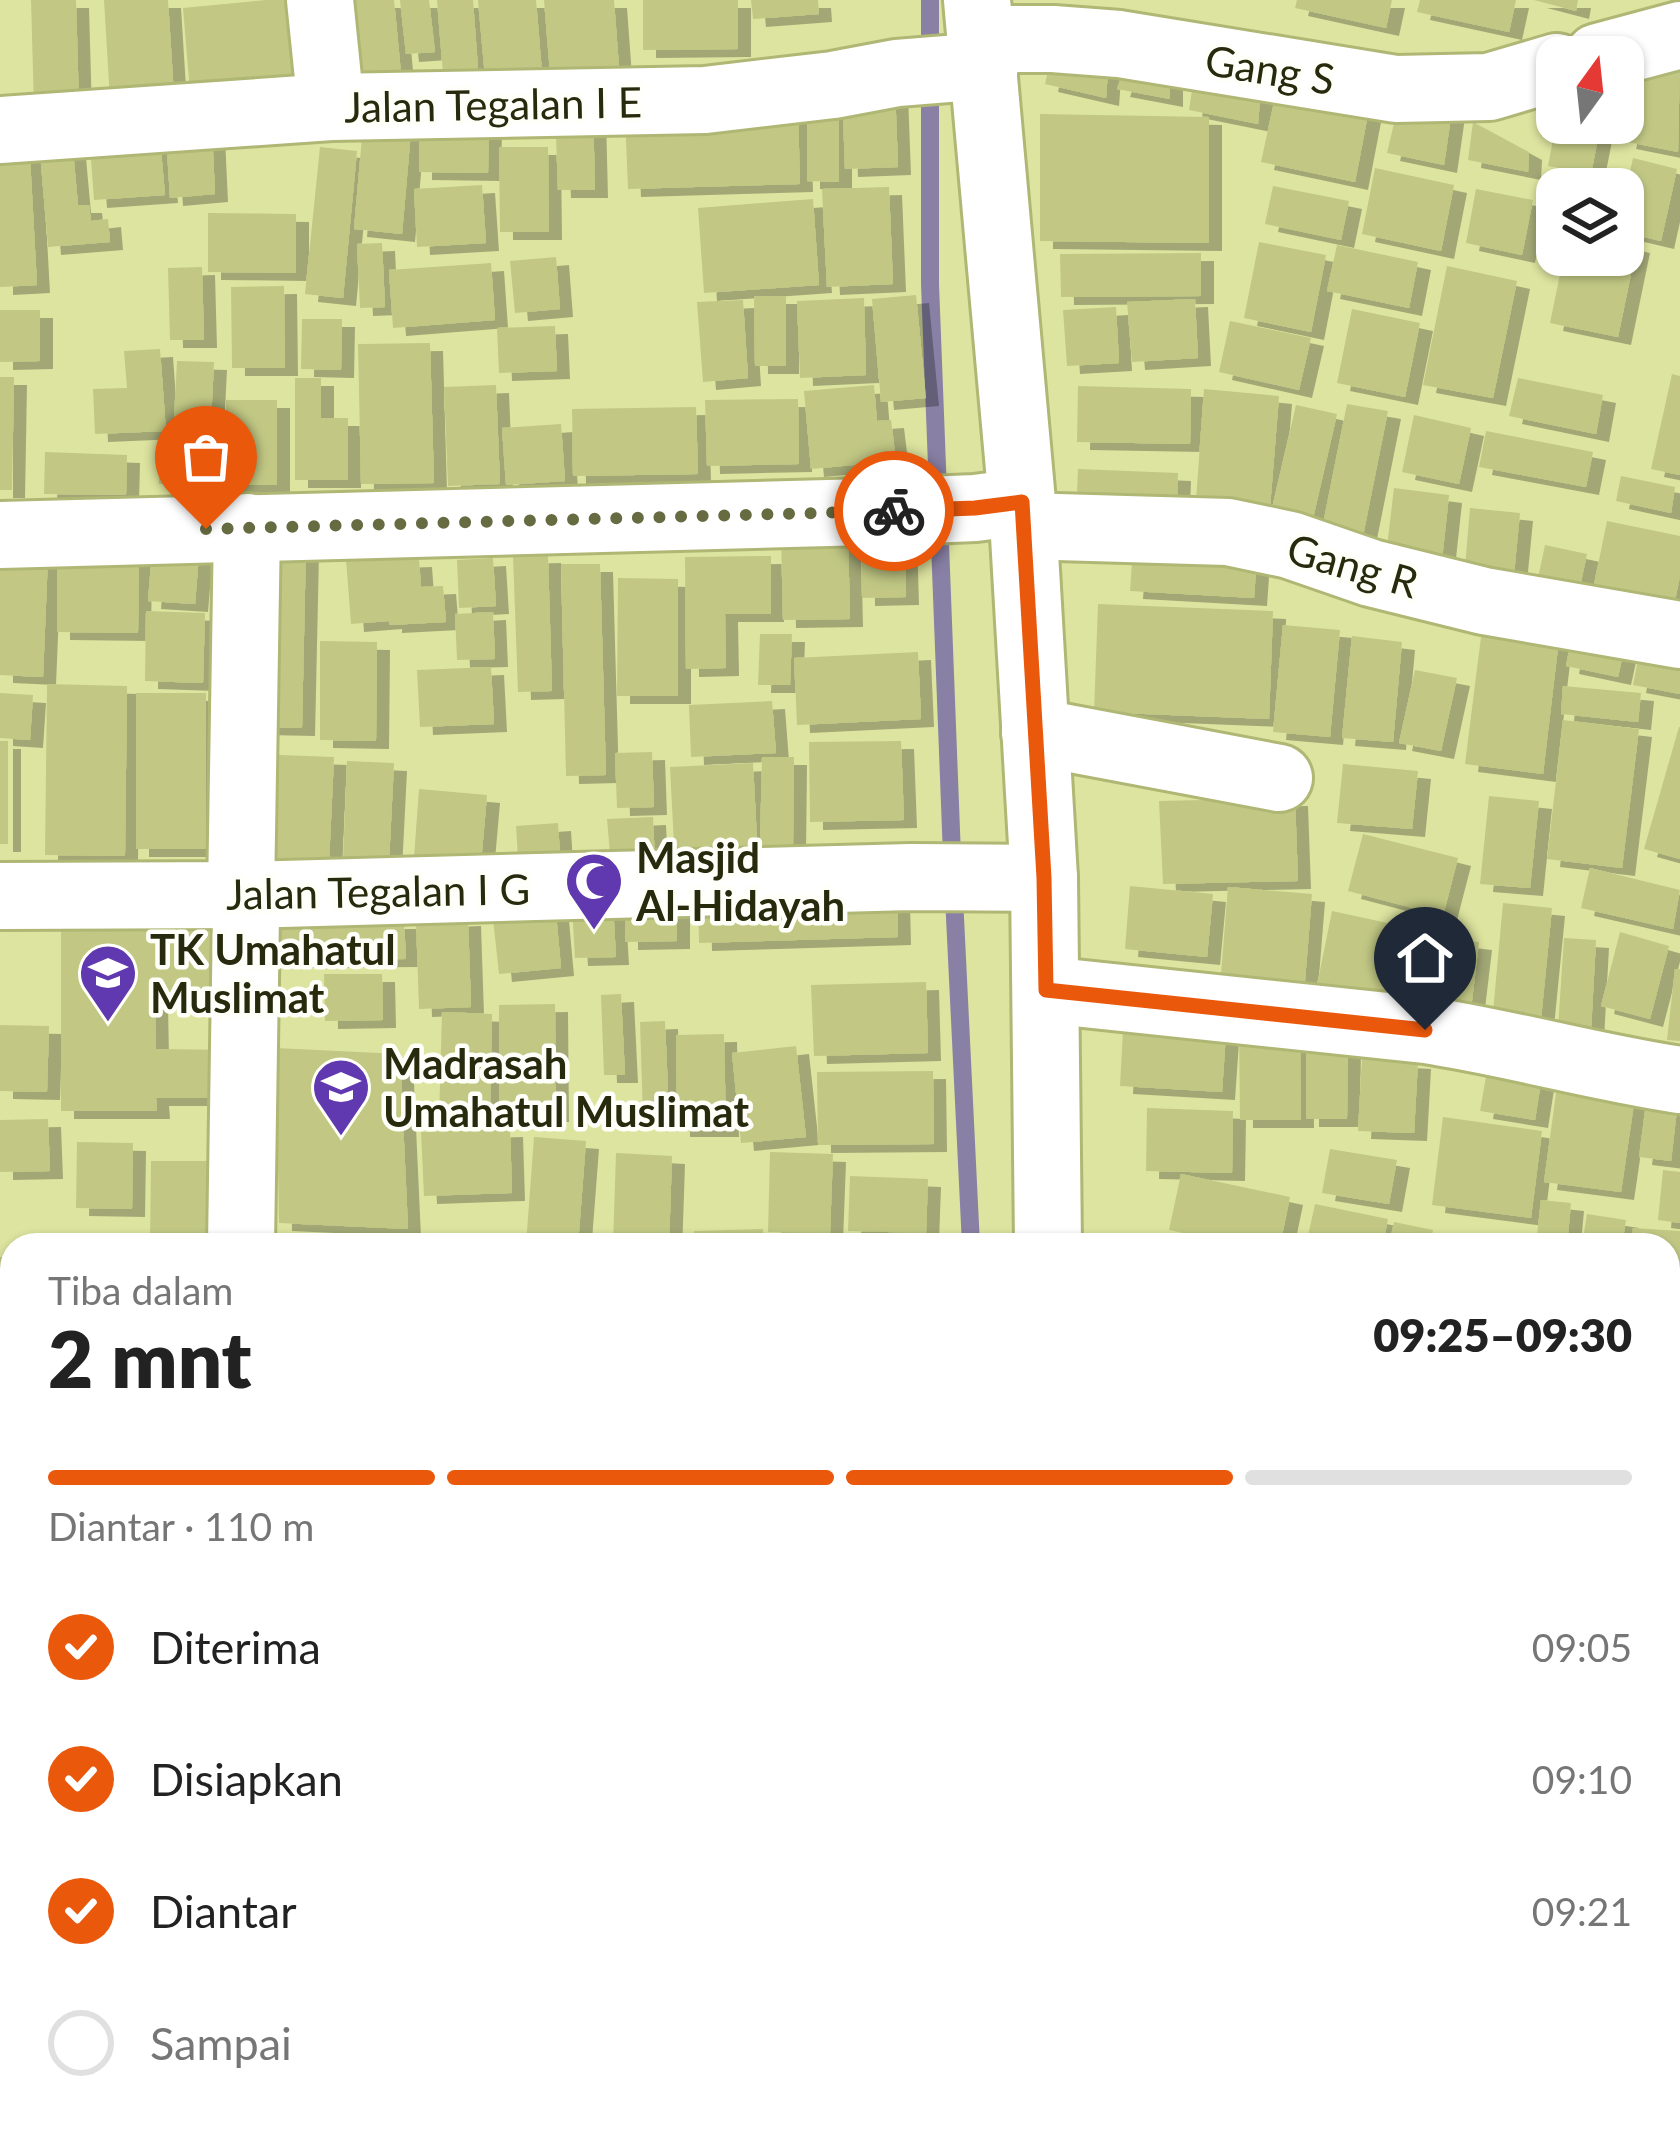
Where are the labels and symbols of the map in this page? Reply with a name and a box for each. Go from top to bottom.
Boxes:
street label: Gang S [1202,34,1338,104]
north arrow [1536,36,1644,144]
street label: Jalan Tegalan I E [344,76,642,132]
pin [155,406,257,529]
courier [834,451,954,571]
street label: Gang R [1282,523,1425,608]
place label: Masjid Al-Hidayah [635,832,845,930]
mosque icon: Masjid Al-Hidayah [563,850,625,932]
street label: Jalan Tegalan I G [225,863,531,919]
pin [1374,907,1476,1030]
place label: TK Umahatul Muslimat [150,924,396,1022]
school or university icon: TK Umahatul Muslimat [77,942,139,1024]
place label: Madrasah Umahatul Muslimat [383,1038,749,1136]
school or university icon: Madrasah Umahatul Muslimat [310,1056,372,1138]

